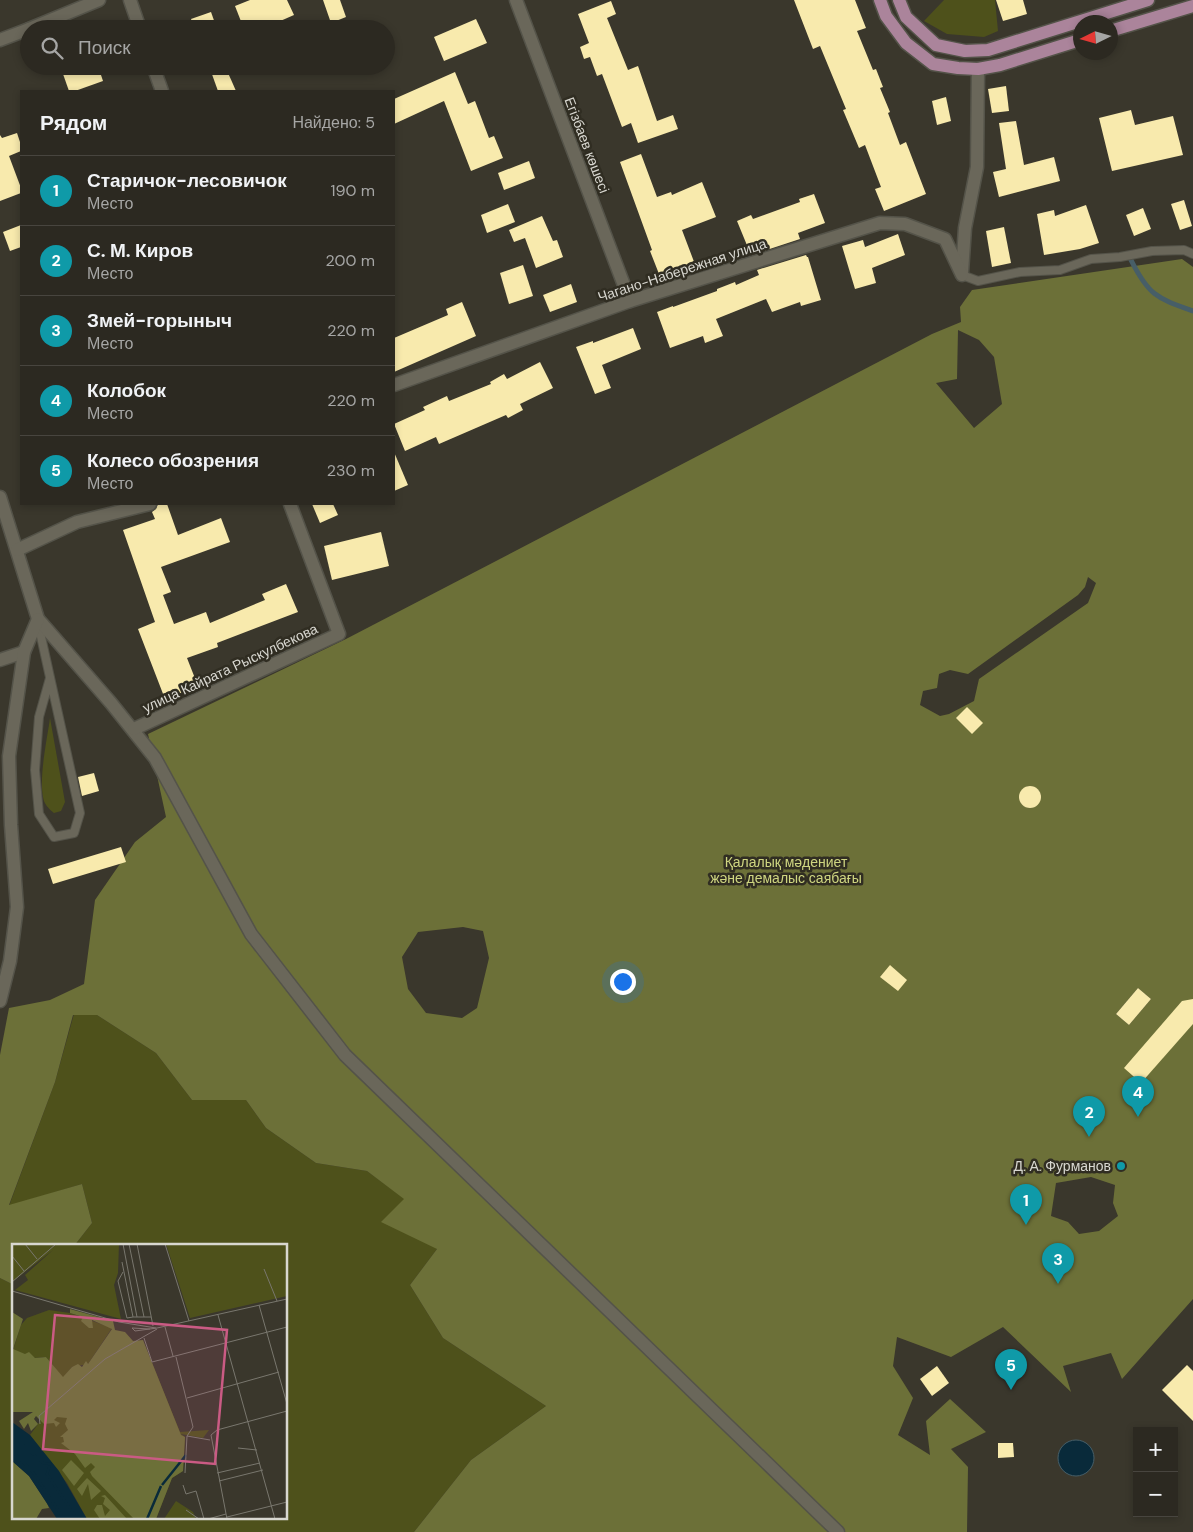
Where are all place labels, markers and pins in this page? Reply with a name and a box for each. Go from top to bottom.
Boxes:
pin: 4 [1122,1076,1154,1117]
pin: 2 [1073,1096,1105,1137]
place label: Д. А. Фурманов [1014,1157,1111,1175]
marker: Д. А. Фурманов [1115,1160,1127,1172]
pin: 1 [1010,1184,1042,1225]
pin: 3 [1042,1243,1074,1284]
pin: 5 [995,1349,1027,1390]

